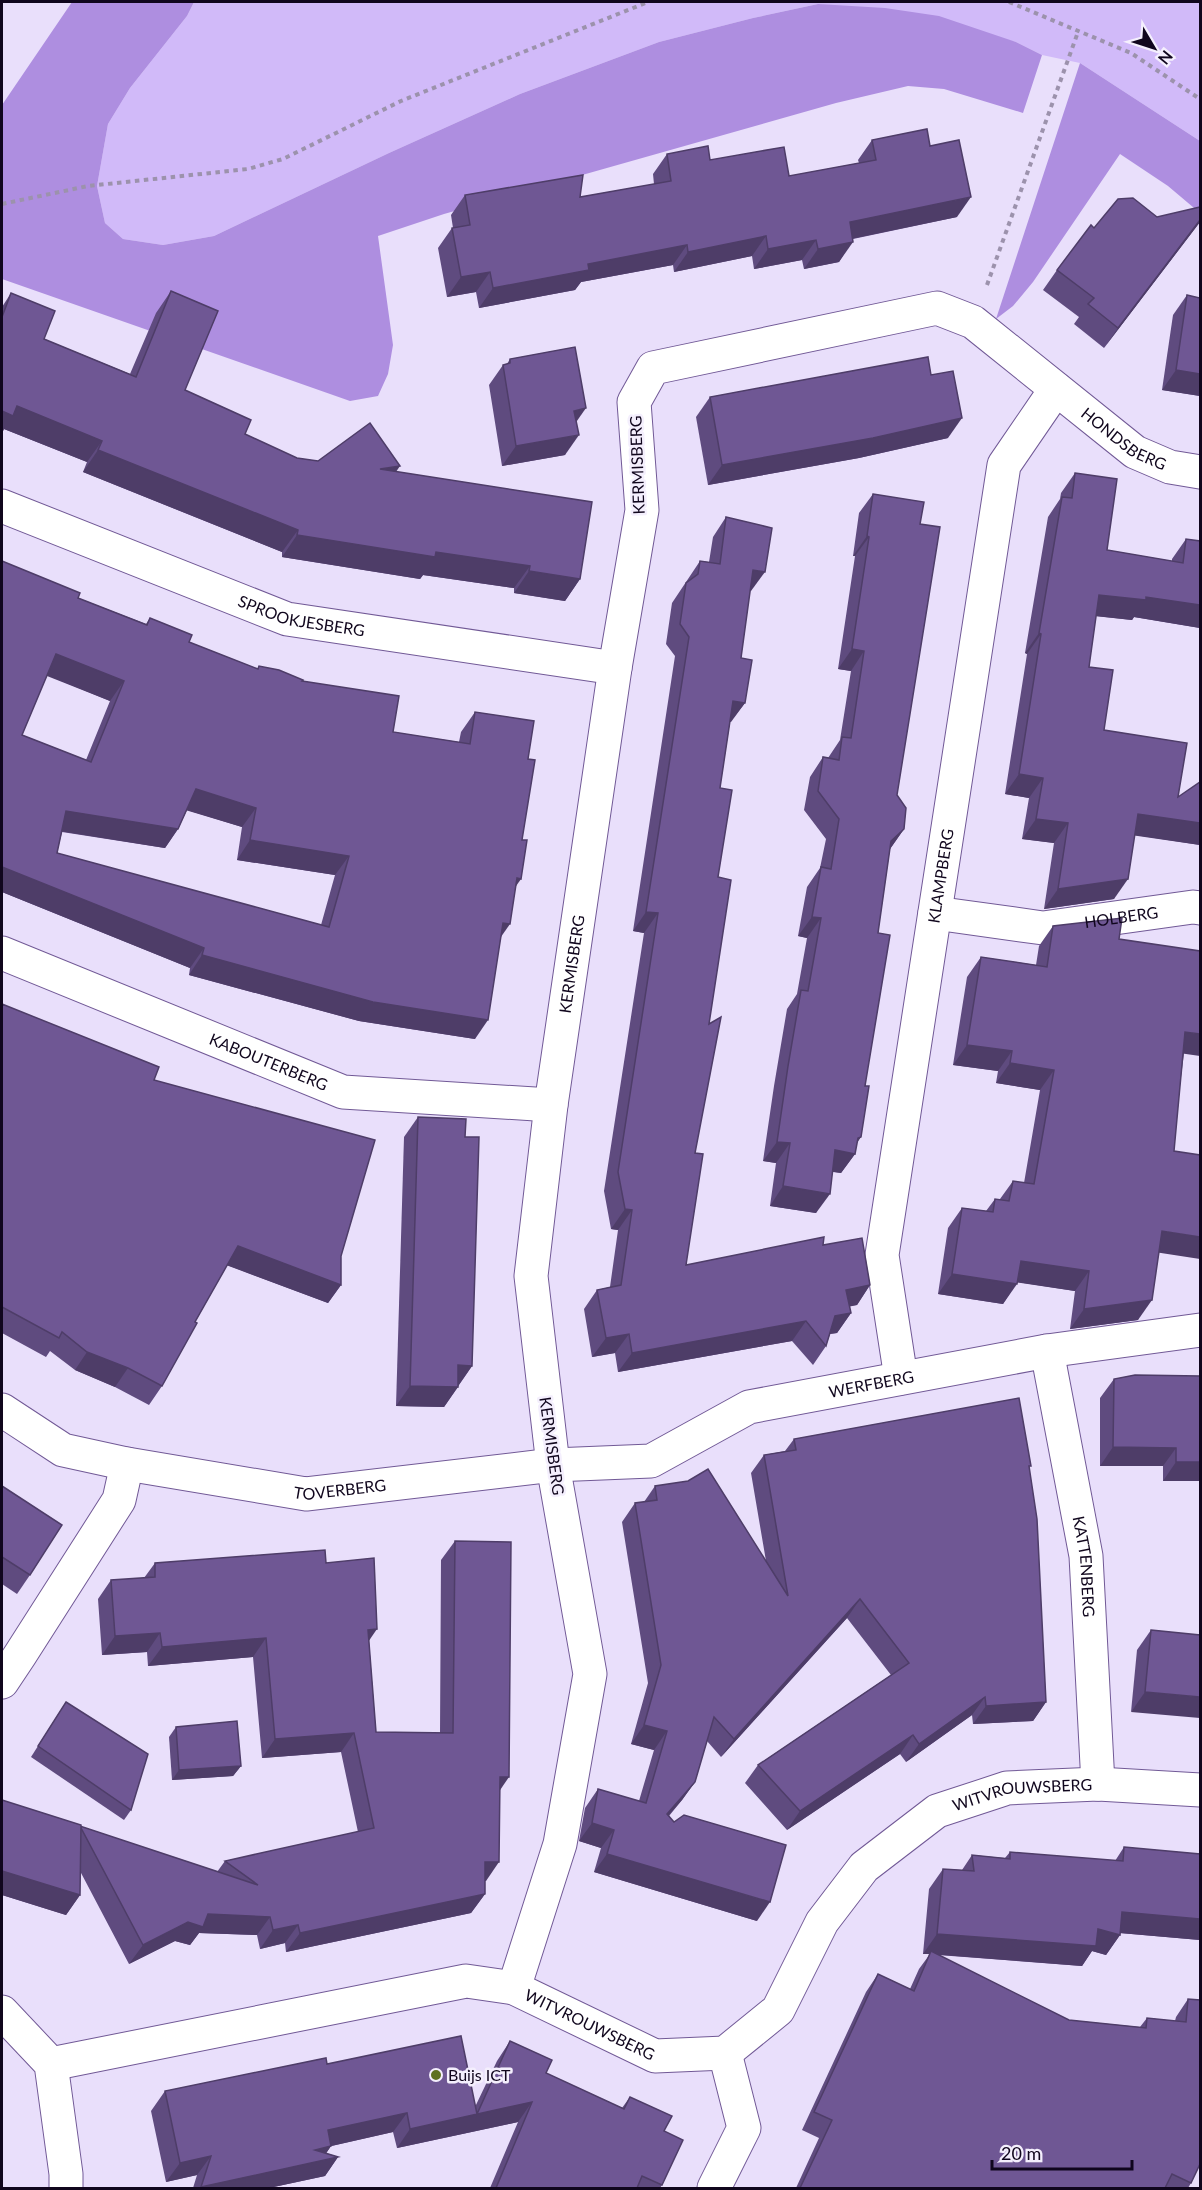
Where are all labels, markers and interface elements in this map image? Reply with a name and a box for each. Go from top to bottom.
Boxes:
north arrow [1124,18,1184,78]
text: N [1155,47,1177,69]
street label: HONDSBERG [1078,403,1170,473]
street label: KERMISBERG [625,415,648,515]
street label: SPROOKJESBERG [236,591,366,640]
street label: KLAMPBERG [923,827,957,924]
street label: HOLBERG [1083,902,1159,931]
street label: KERMISBERG [555,913,588,1014]
street label: KABOUTERBERG [207,1029,331,1094]
street label: WERFBERG [827,1366,915,1401]
street label: KERMISBERG [536,1396,569,1496]
street label: TOVERBERG [292,1475,387,1503]
street label: KATTENBERG [1070,1514,1099,1618]
street label: WITVROUWSBERG [950,1774,1093,1814]
street label: WITVROUWSBERG [522,1985,658,2064]
place label: Buijs ICT [448,2065,511,2084]
marker: Buijs ICT [429,2068,443,2082]
scale bar [992,2133,1132,2171]
text: 20 m [1001,2142,1041,2164]

